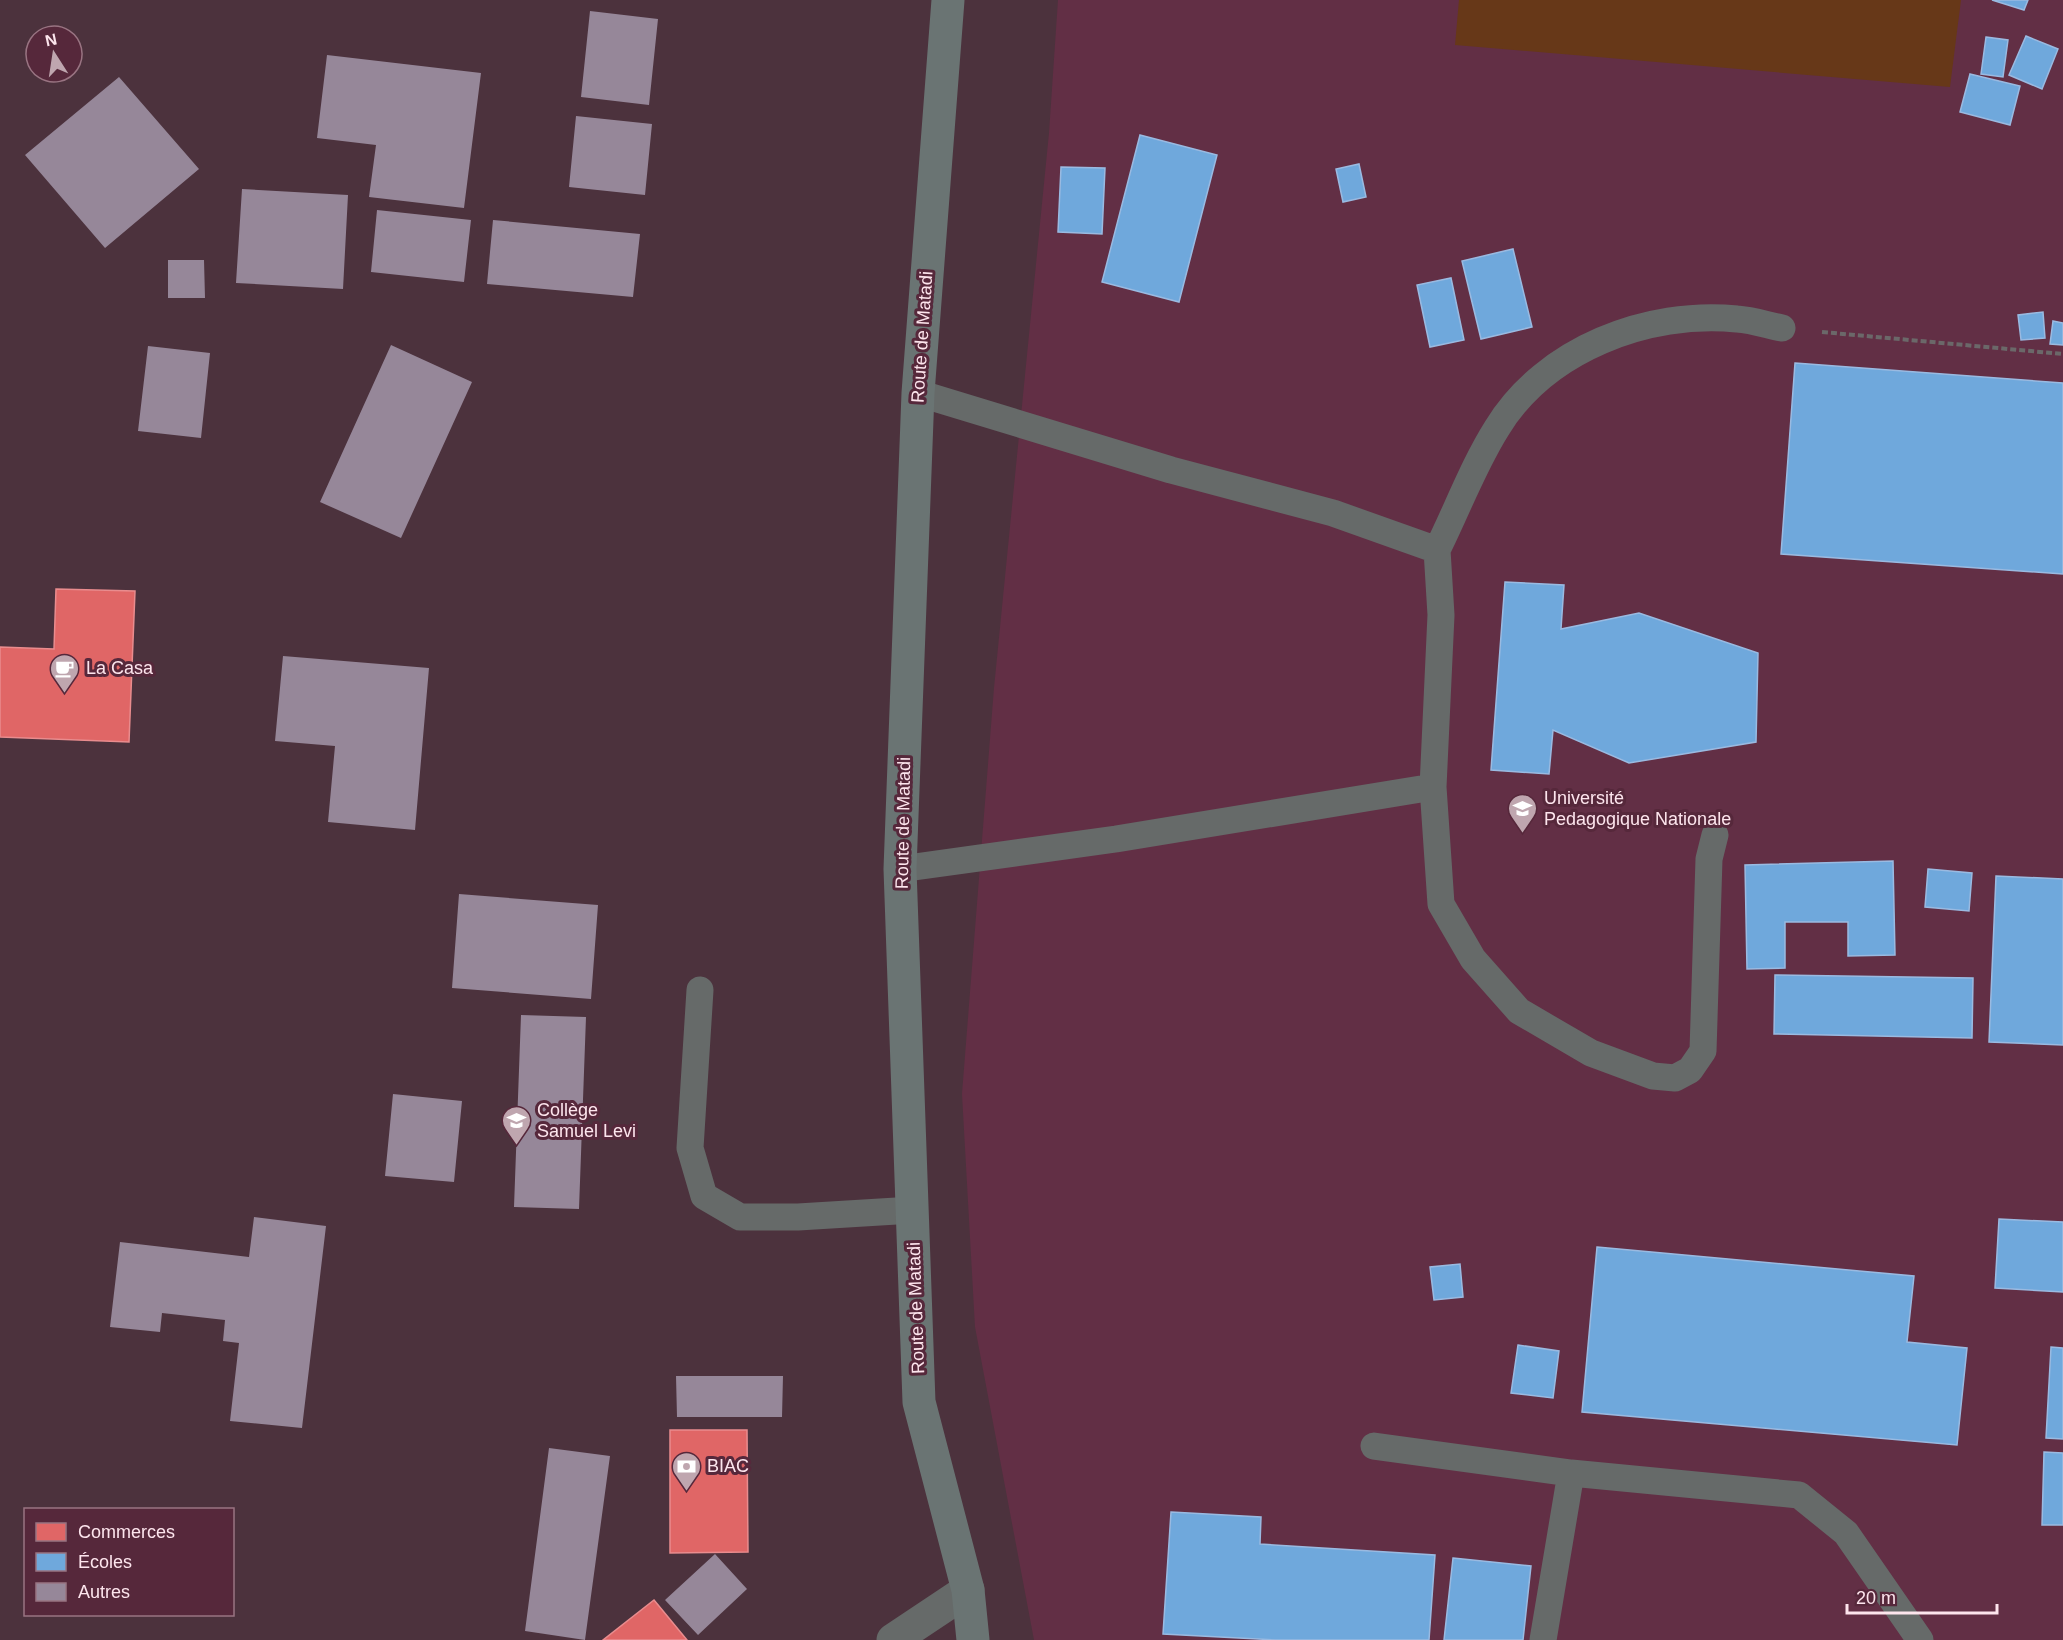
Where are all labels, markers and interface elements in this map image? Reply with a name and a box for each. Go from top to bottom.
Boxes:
north arrow [24,24,84,84]
text: N [44,30,58,49]
street label: Route de Matadi [907,270,937,404]
cafe icon: La Casa [49,652,81,694]
place label: La Casa [86,658,154,678]
street label: Route de Matadi [892,757,914,889]
place label: Université Pedagogique Nationale [1544,788,1731,829]
school or university icon: Université Pedagogique Nationale [1507,792,1539,834]
place label: Collège Samuel Levi [537,1100,636,1141]
school or university icon: Collège Samuel Levi [500,1104,532,1146]
street label: Route de Matadi [904,1242,928,1374]
bank icon: BIAC [670,1450,702,1492]
place label: BIAC [707,1456,749,1476]
legend [24,1508,234,1616]
text: Commerces [78,1522,175,1542]
text: Écoles [78,1552,132,1572]
scale bar [1847,1577,1997,1615]
text: Autres [78,1582,130,1602]
text: 20 m [1856,1588,1896,1608]

